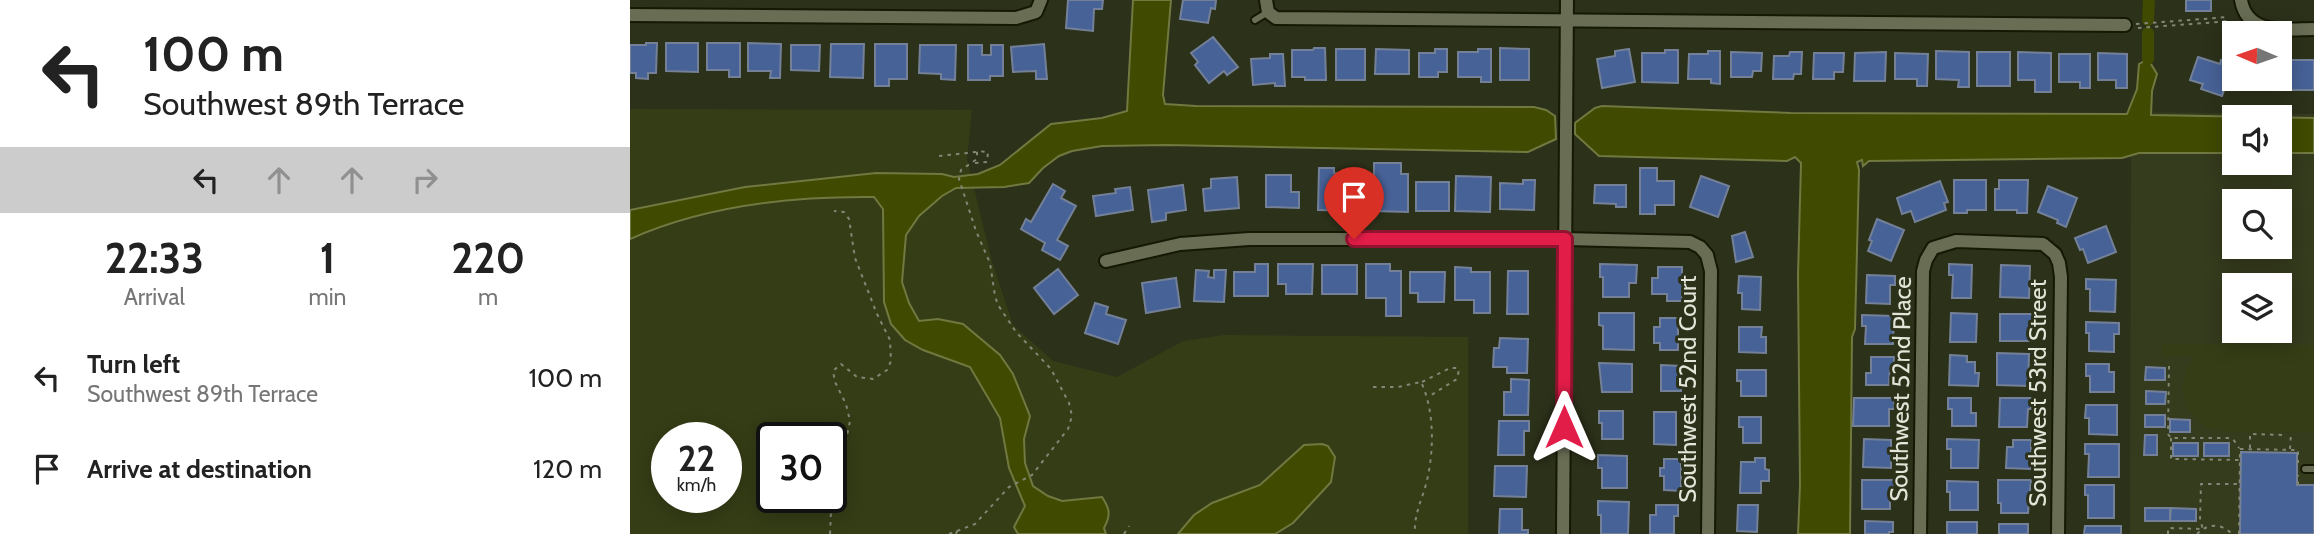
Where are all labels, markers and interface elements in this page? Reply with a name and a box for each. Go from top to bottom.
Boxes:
north arrow [2222,21,2292,91]
map controls [2222,21,2292,343]
text: 100 m [143,24,284,83]
icon: left [28,28,119,119]
text: Southwest 89th Terrace [143,84,464,123]
button: sound [2222,105,2292,175]
icon: left [187,161,225,199]
icon: ahead [260,161,298,199]
icon: ahead [333,161,371,199]
icon: right [406,161,444,199]
pin [1324,167,1384,239]
icon: arrive [1335,178,1373,216]
button: search [2222,189,2292,259]
text: 22:33 [105,232,204,284]
text: 1 [320,232,335,284]
text: 220 [451,232,525,284]
button: layers [2222,273,2292,343]
street label: Southwest 52nd Court [1673,275,1702,503]
street label: Southwest 52nd Place [1884,276,1917,502]
street label: Southwest 53rd Street [2023,279,2052,507]
text: Arrival [124,283,185,311]
text: min [309,283,346,311]
text: m [478,283,498,311]
text: Turn left [87,348,180,380]
icon: left [28,359,66,397]
text: 100 m [529,362,602,394]
text: Southwest 89th Terrace [87,380,318,408]
position arrow [1527,390,1601,464]
speed limit sign: 30 [756,422,847,513]
text: 22 [678,437,715,480]
icon: arrive [28,450,66,488]
text: Arrive at destination [87,453,312,485]
text: 120 m [533,453,602,485]
text: km/h [677,474,716,496]

